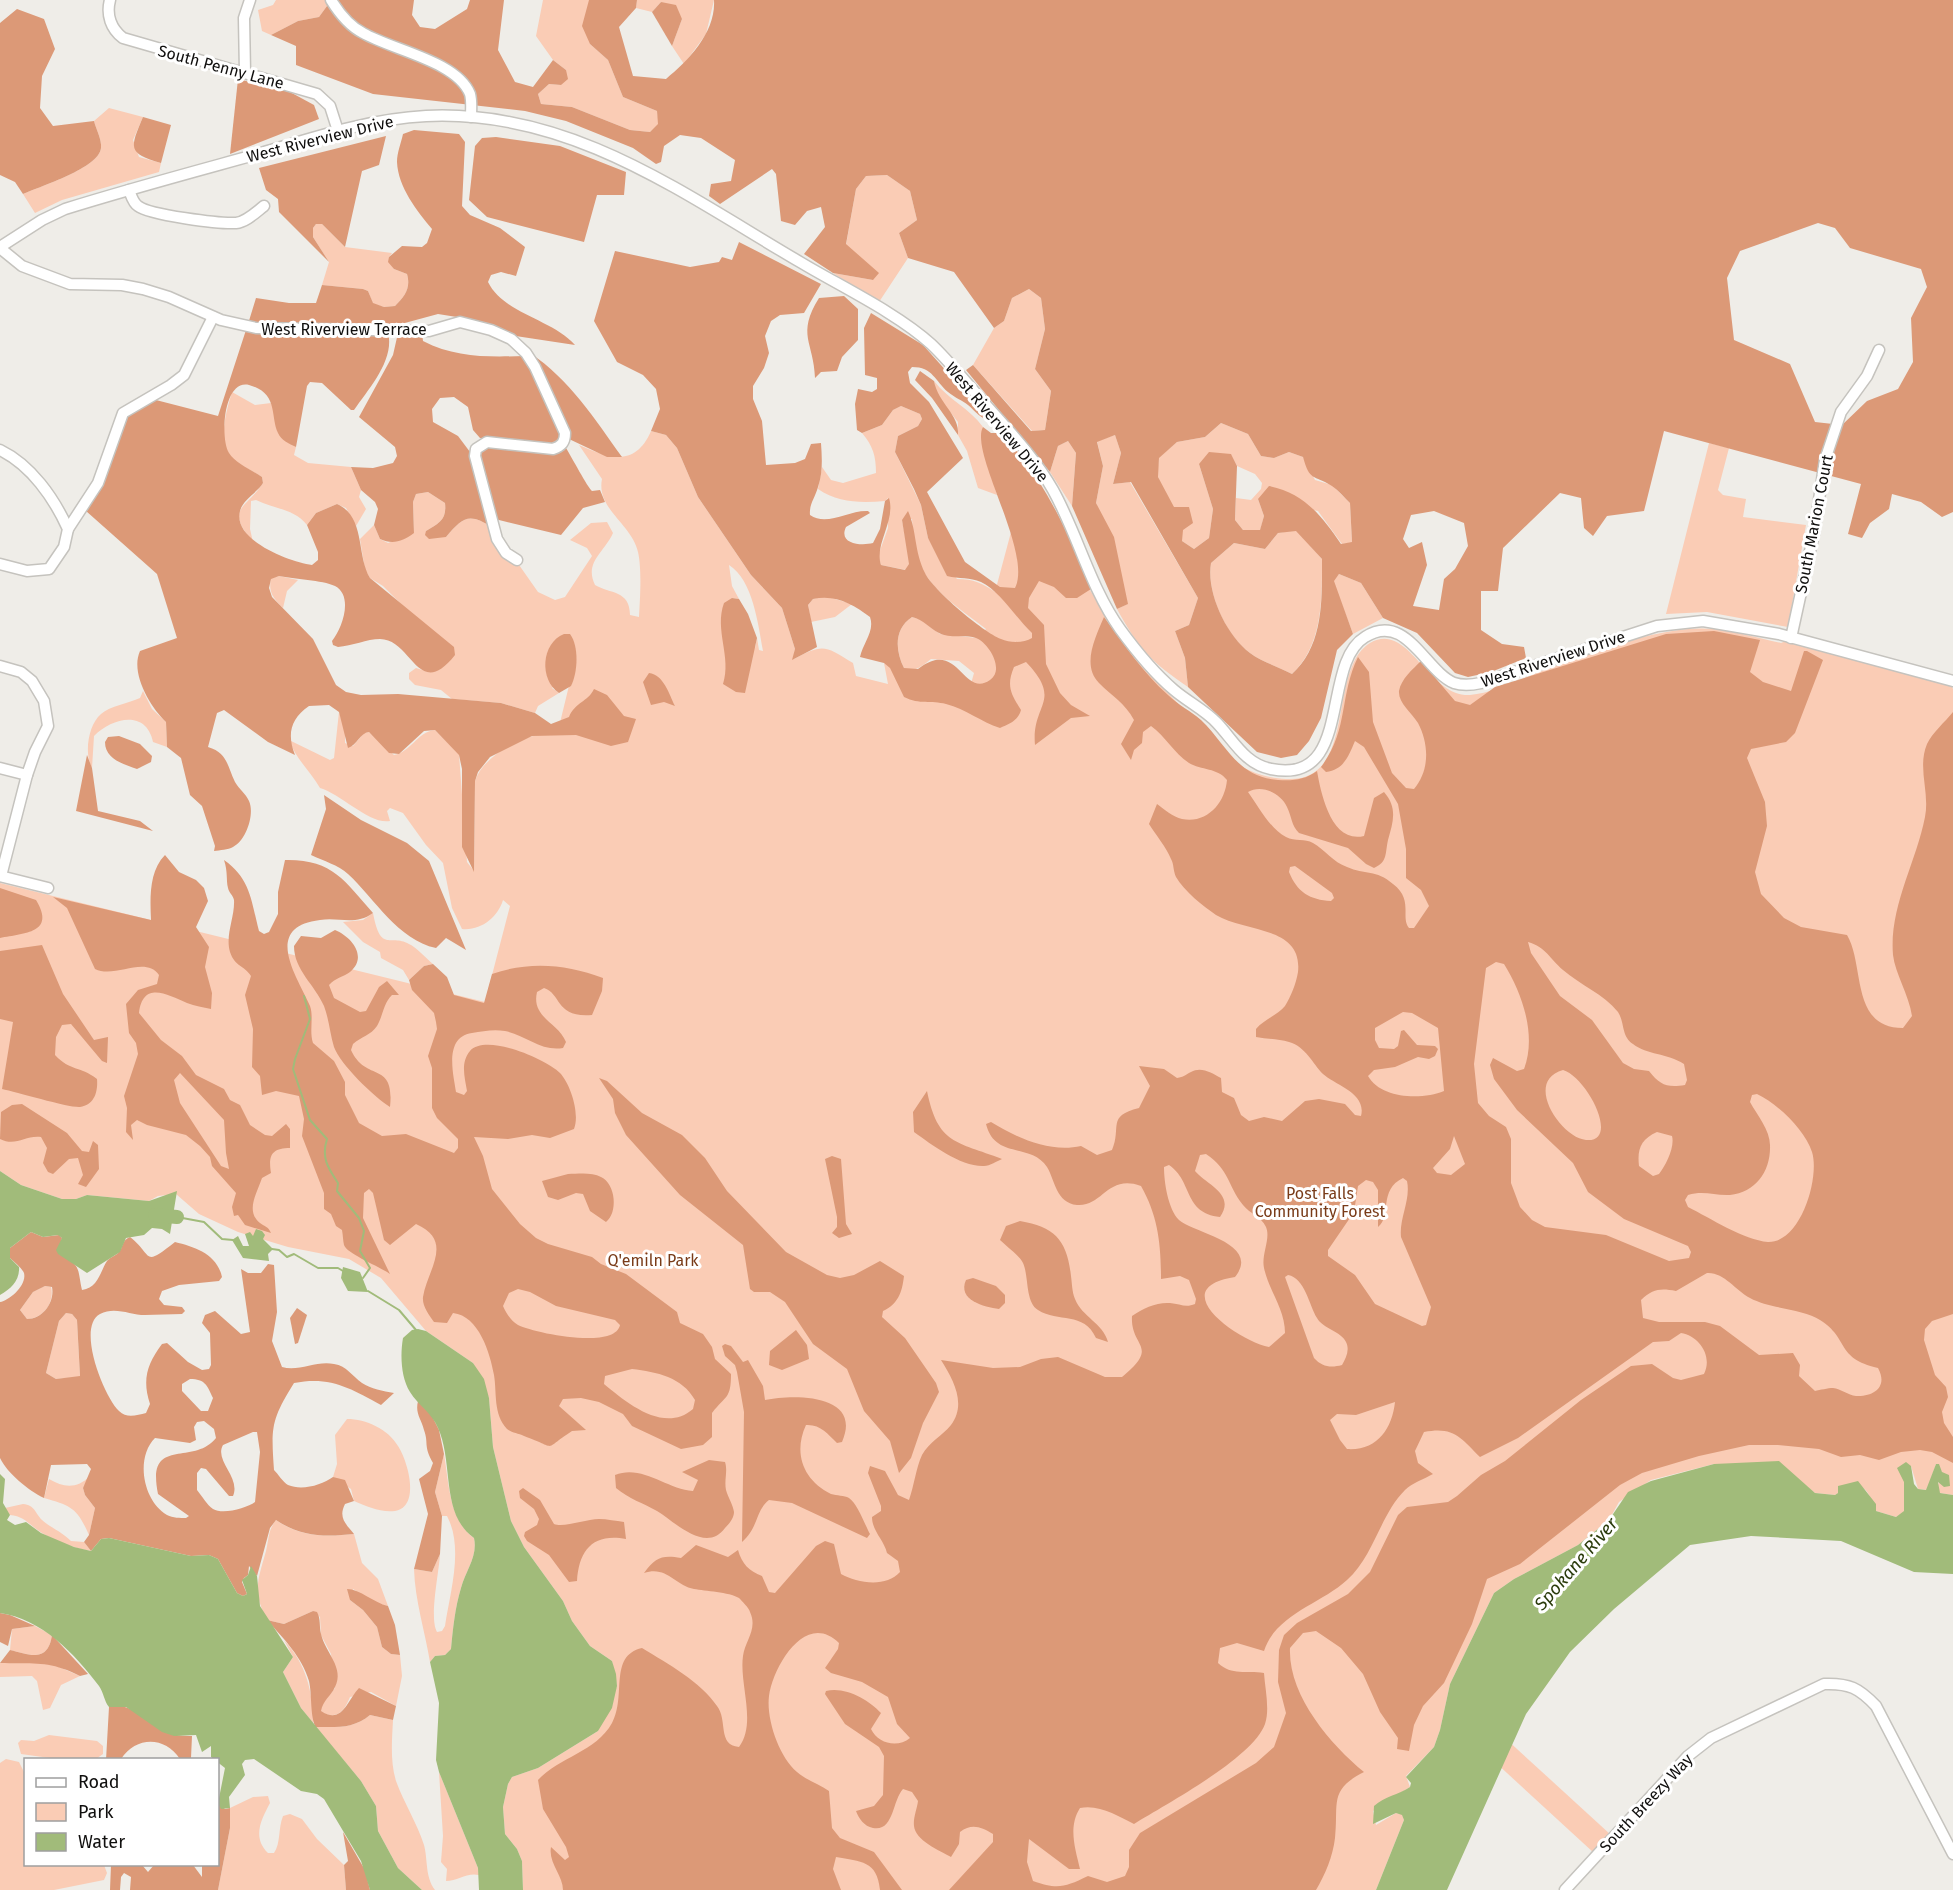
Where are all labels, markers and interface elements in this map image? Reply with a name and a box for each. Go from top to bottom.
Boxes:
street label: South Penny Lane [156,41,286,93]
street label: West Riverview Drive [245,112,395,166]
street label: West Riverview Terrace [261,320,427,339]
street label: West Riverview Drive [941,358,1053,486]
street label: South Marion Court [1791,453,1837,595]
street label: West Riverview Drive [1478,627,1628,691]
park label: Post Falls Community Forest [1255,1184,1386,1221]
park label: Q'emiln Park [607,1251,699,1270]
water label: Spokane River [1529,1512,1623,1616]
street label: South Breezy Way [1596,1750,1697,1856]
legend [24,1758,219,1866]
text: Road [78,1771,120,1793]
text: Park [78,1801,114,1823]
text: Water [78,1831,125,1853]

